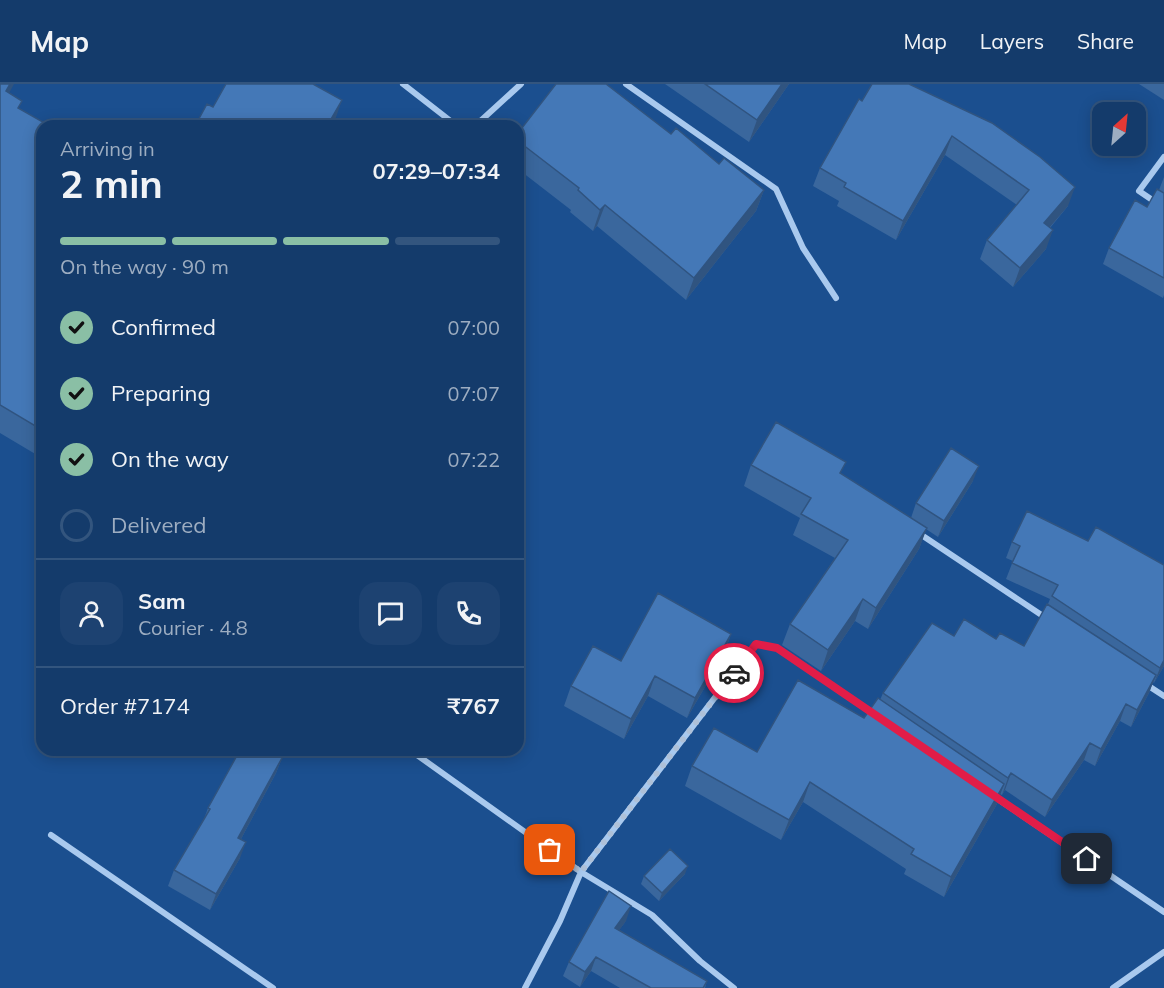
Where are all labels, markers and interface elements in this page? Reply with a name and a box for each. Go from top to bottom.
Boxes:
text: Map [30,24,89,59]
text: Map [904,28,947,54]
text: Layers [980,28,1044,54]
text: Share [1077,28,1134,54]
north arrow [1092,102,1146,156]
map controls [1092,102,1146,156]
text: Arriving in [60,136,155,161]
text: 07:29–07:34 [372,157,500,185]
text: 2 min [60,159,163,208]
text: On the way · 90 m [60,254,229,279]
icon: check [60,311,93,344]
text: Confirmed [111,313,216,341]
text: 07:00 [447,315,500,340]
icon: check [60,377,93,410]
text: Preparing [111,379,211,407]
text: 07:07 [447,381,500,406]
icon: check [60,443,93,476]
text: On the way [111,445,229,473]
text: 07:22 [447,447,500,472]
text: Delivered [111,511,206,539]
button: person [60,582,123,645]
button: chat [359,582,422,645]
button: phone [437,582,500,645]
text: Sam [138,587,186,615]
text: Courier · 4.8 [138,615,248,640]
courier [704,643,764,703]
icon: car [718,657,751,690]
text: Order #7174 [60,692,190,720]
text: ₹767 [447,692,500,720]
pin [524,824,575,875]
icon: bag [533,833,566,866]
pin [1061,833,1112,884]
icon: home [1070,842,1103,875]

